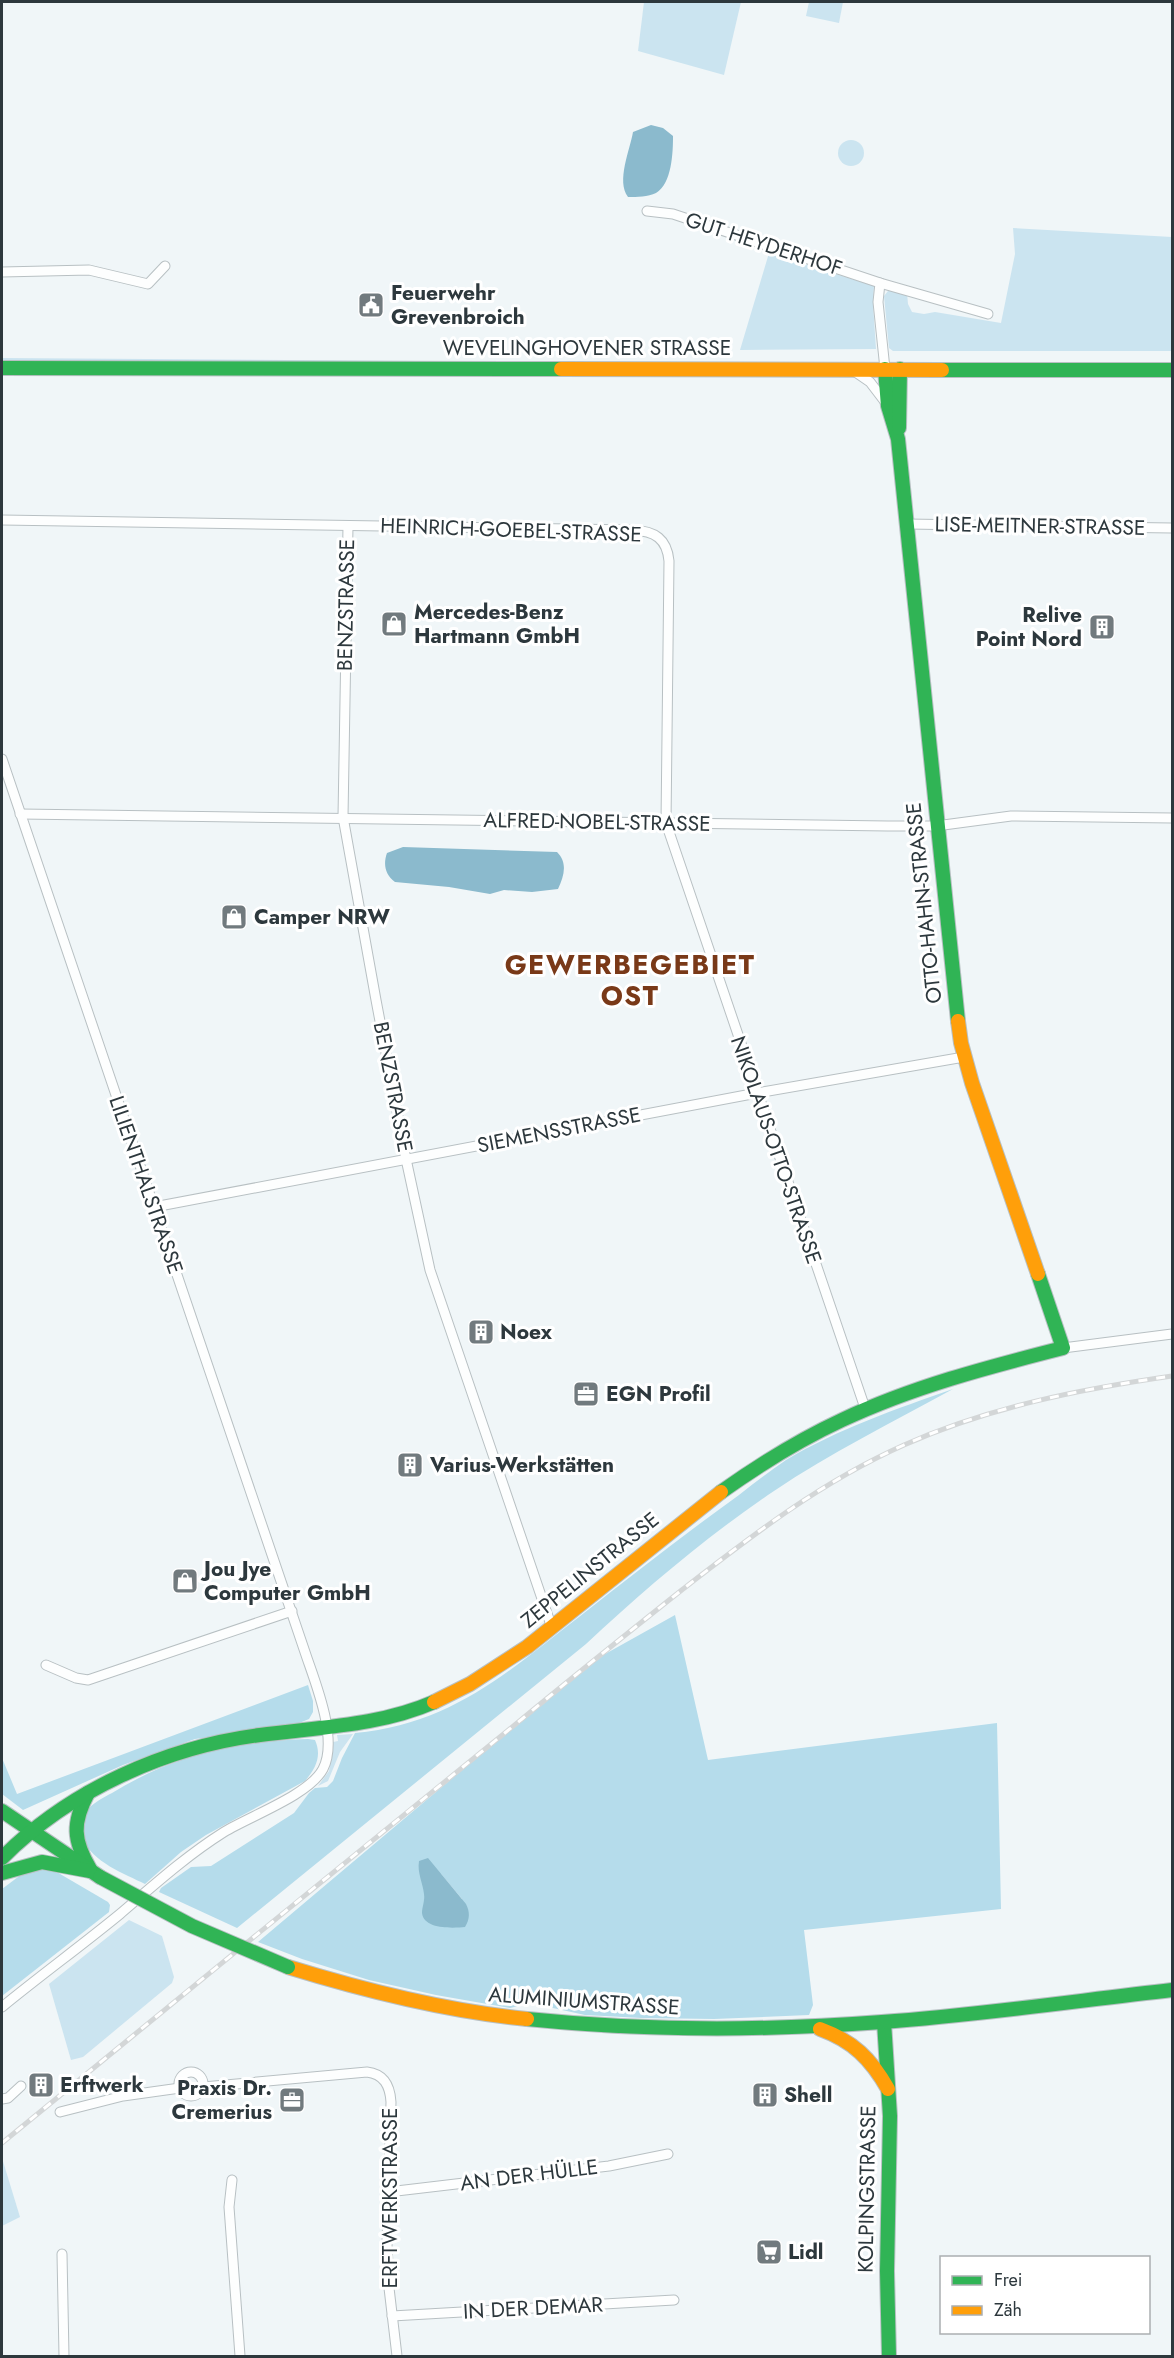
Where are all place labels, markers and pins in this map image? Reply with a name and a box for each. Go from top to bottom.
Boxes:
place label: Feuerwehr Grevenbroich [391,278,525,332]
public building icon: Feuerwehr Grevenbroich [356,290,386,320]
place label: Mercedes-Benz Hartmann GmbH [414,597,580,651]
place label: Relive Point Nord [976,600,1082,654]
shop icon: Mercedes-Benz Hartmann GmbH [379,609,409,639]
building icon: Relive Point Nord [1087,612,1117,642]
shop icon: Camper NRW [219,902,249,932]
place label: Camper NRW [254,902,390,932]
building icon: Noex [466,1317,496,1347]
place label: Noex [500,1317,553,1347]
office icon: EGN Profil [571,1379,601,1409]
place label: EGN Profil [606,1379,711,1409]
building icon: Varius-Werkstätten [395,1450,425,1480]
place label: Varius-Werkstätten [429,1450,614,1480]
place label: Jou Jye Computer GmbH [200,1554,371,1608]
shop icon: Jou Jye Computer GmbH [170,1566,200,1596]
building icon: Erftwerk [26,2070,56,2100]
place label: Erftwerk [60,2070,144,2100]
place label: Praxis Dr. Cremerius [172,2073,272,2127]
building icon: Shell [750,2080,780,2110]
place label: Shell [784,2080,832,2110]
office icon: Praxis Dr. Cremerius [277,2085,307,2115]
supermarket icon: Lidl [754,2237,784,2267]
place label: Lidl [788,2237,824,2267]

